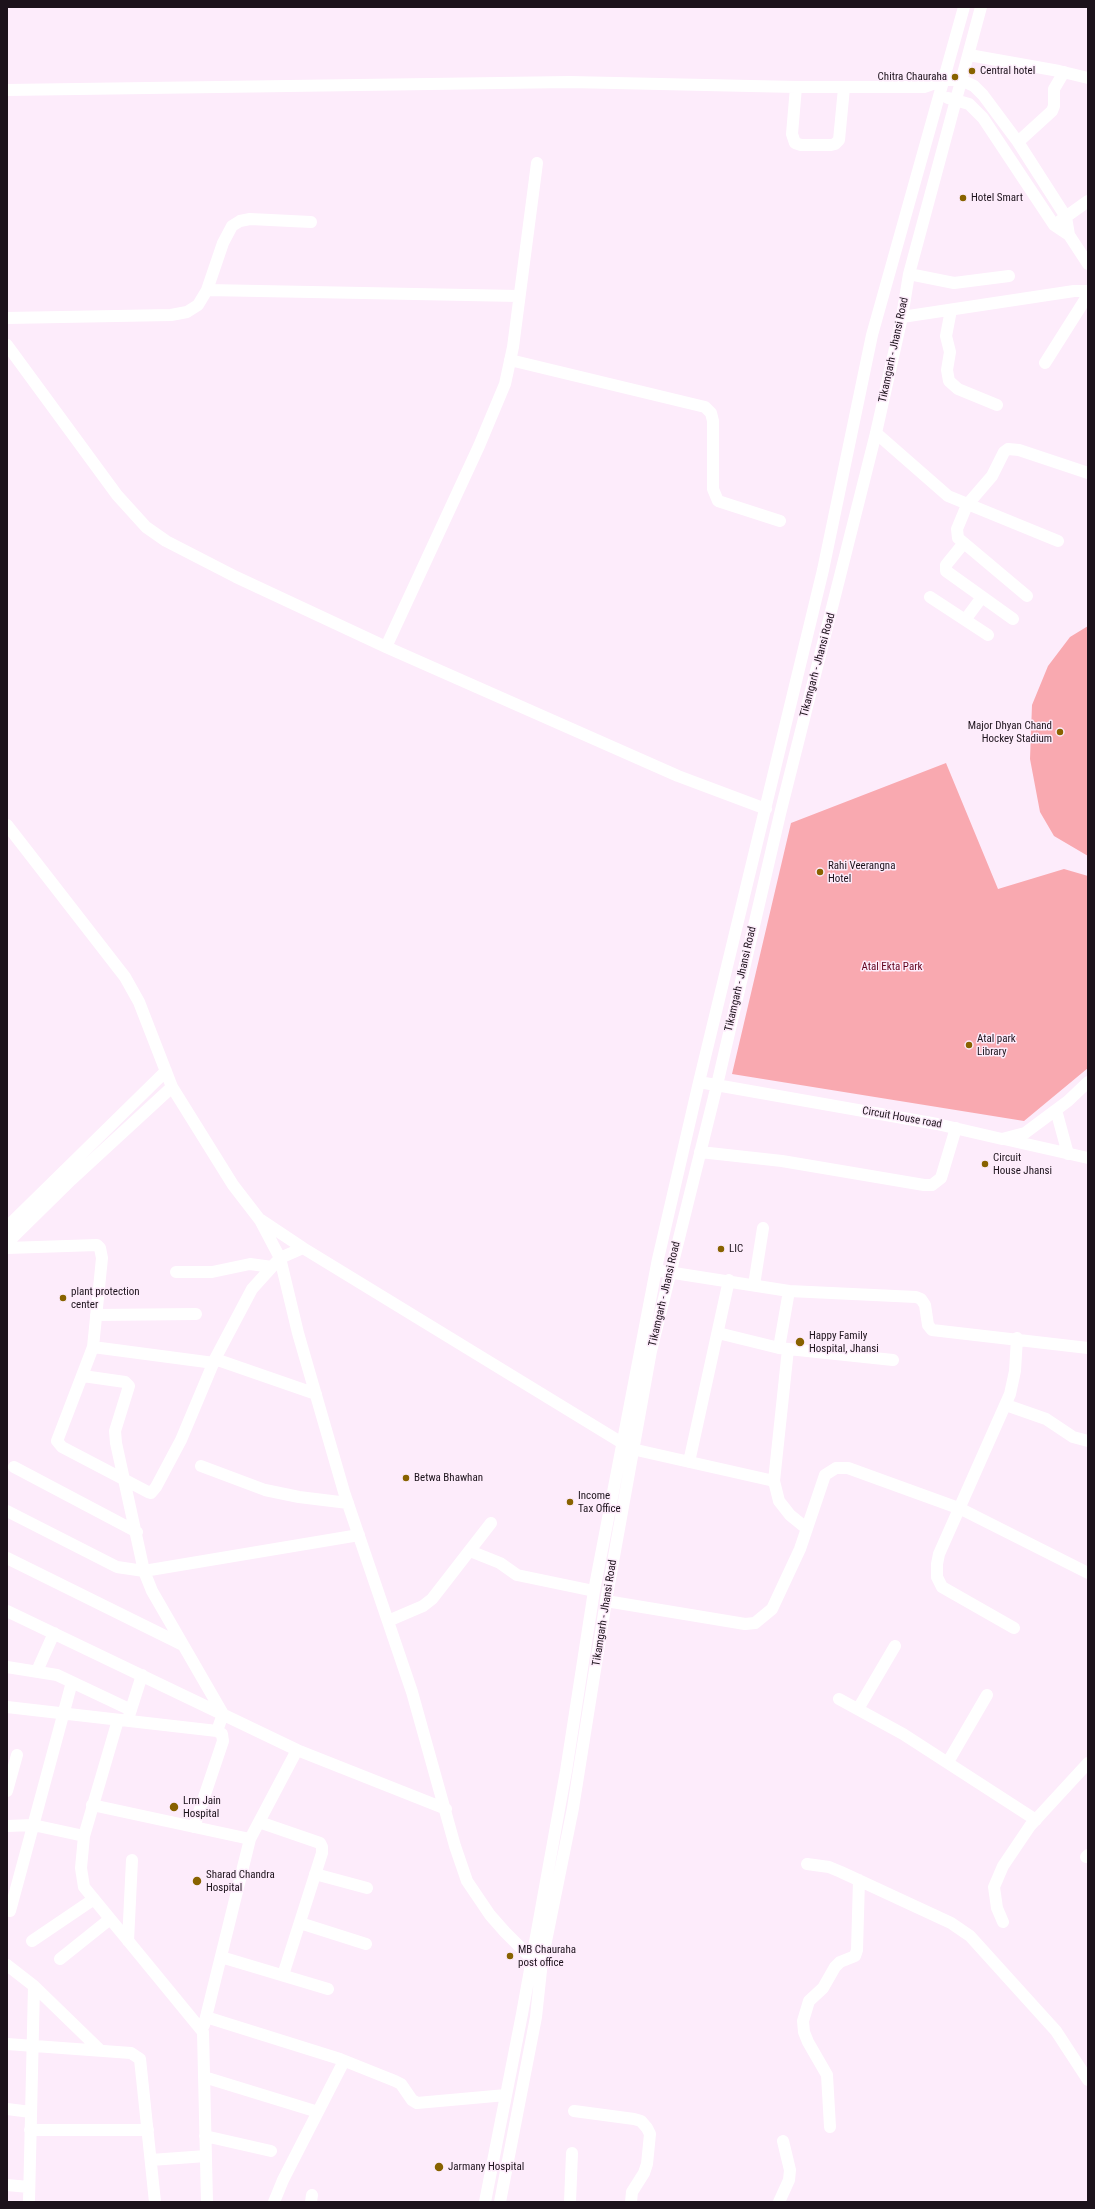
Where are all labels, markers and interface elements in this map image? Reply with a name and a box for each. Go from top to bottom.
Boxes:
place label: Central hotel [980,64,1035,78]
marker: Central hotel [967,66,977,76]
place label: Chitra Chauraha [878,70,947,84]
marker: Chitra Chauraha [950,72,960,82]
place label: Hotel Smart [971,191,1023,205]
marker: Hotel Smart [958,193,968,203]
street label: Tikamgarh - Jhansi Road [876,296,912,404]
street label: Tikamgarh - Jhansi Road [798,611,838,719]
place label: Major Dhyan Chand Hockey Stadium [968,719,1052,745]
marker: Major Dhyan Chand Hockey Stadium [1055,727,1065,737]
place label: Rahi Veerangna Hotel [828,859,895,885]
marker: Rahi Veerangna Hotel [815,867,825,877]
street label: Tikamgarh - Jhansi Road [723,925,759,1033]
park label: Atal Ekta Park [862,960,922,974]
place label: Atal park Library [977,1032,1016,1058]
marker: Atal park Library [964,1040,974,1050]
street label: Circuit House road [861,1105,943,1131]
place label: Circuit House Jhansi [993,1151,1052,1177]
marker: Circuit House Jhansi [980,1159,990,1169]
street label: Tikamgarh - Jhansi Road [647,1240,683,1348]
place label: LIC [729,1242,743,1256]
marker: LIC [716,1244,726,1254]
place label: plant protection center [71,1285,140,1311]
marker: plant protection center [58,1293,68,1303]
place label: Happy Family Hospital, Jhansi [809,1329,879,1355]
marker: Happy Family Hospital, Jhansi [794,1336,806,1348]
place label: Betwa Bhawhan [414,1471,483,1485]
marker: Betwa Bhawhan [401,1473,411,1483]
place label: Income Tax Office [578,1489,621,1515]
marker: Income Tax Office [565,1497,575,1507]
street label: Tikamgarh - Jhansi Road [590,1559,620,1667]
place label: Lrm Jain Hospital [183,1794,221,1820]
marker: Lrm Jain Hospital [168,1801,180,1813]
place label: Sharad Chandra Hospital [206,1868,275,1894]
marker: Sharad Chandra Hospital [191,1875,203,1887]
place label: MB Chauraha post office [518,1943,576,1969]
marker: MB Chauraha post office [505,1951,515,1961]
place label: Jarmany Hospital [448,2160,524,2174]
marker: Jarmany Hospital [433,2161,445,2173]

